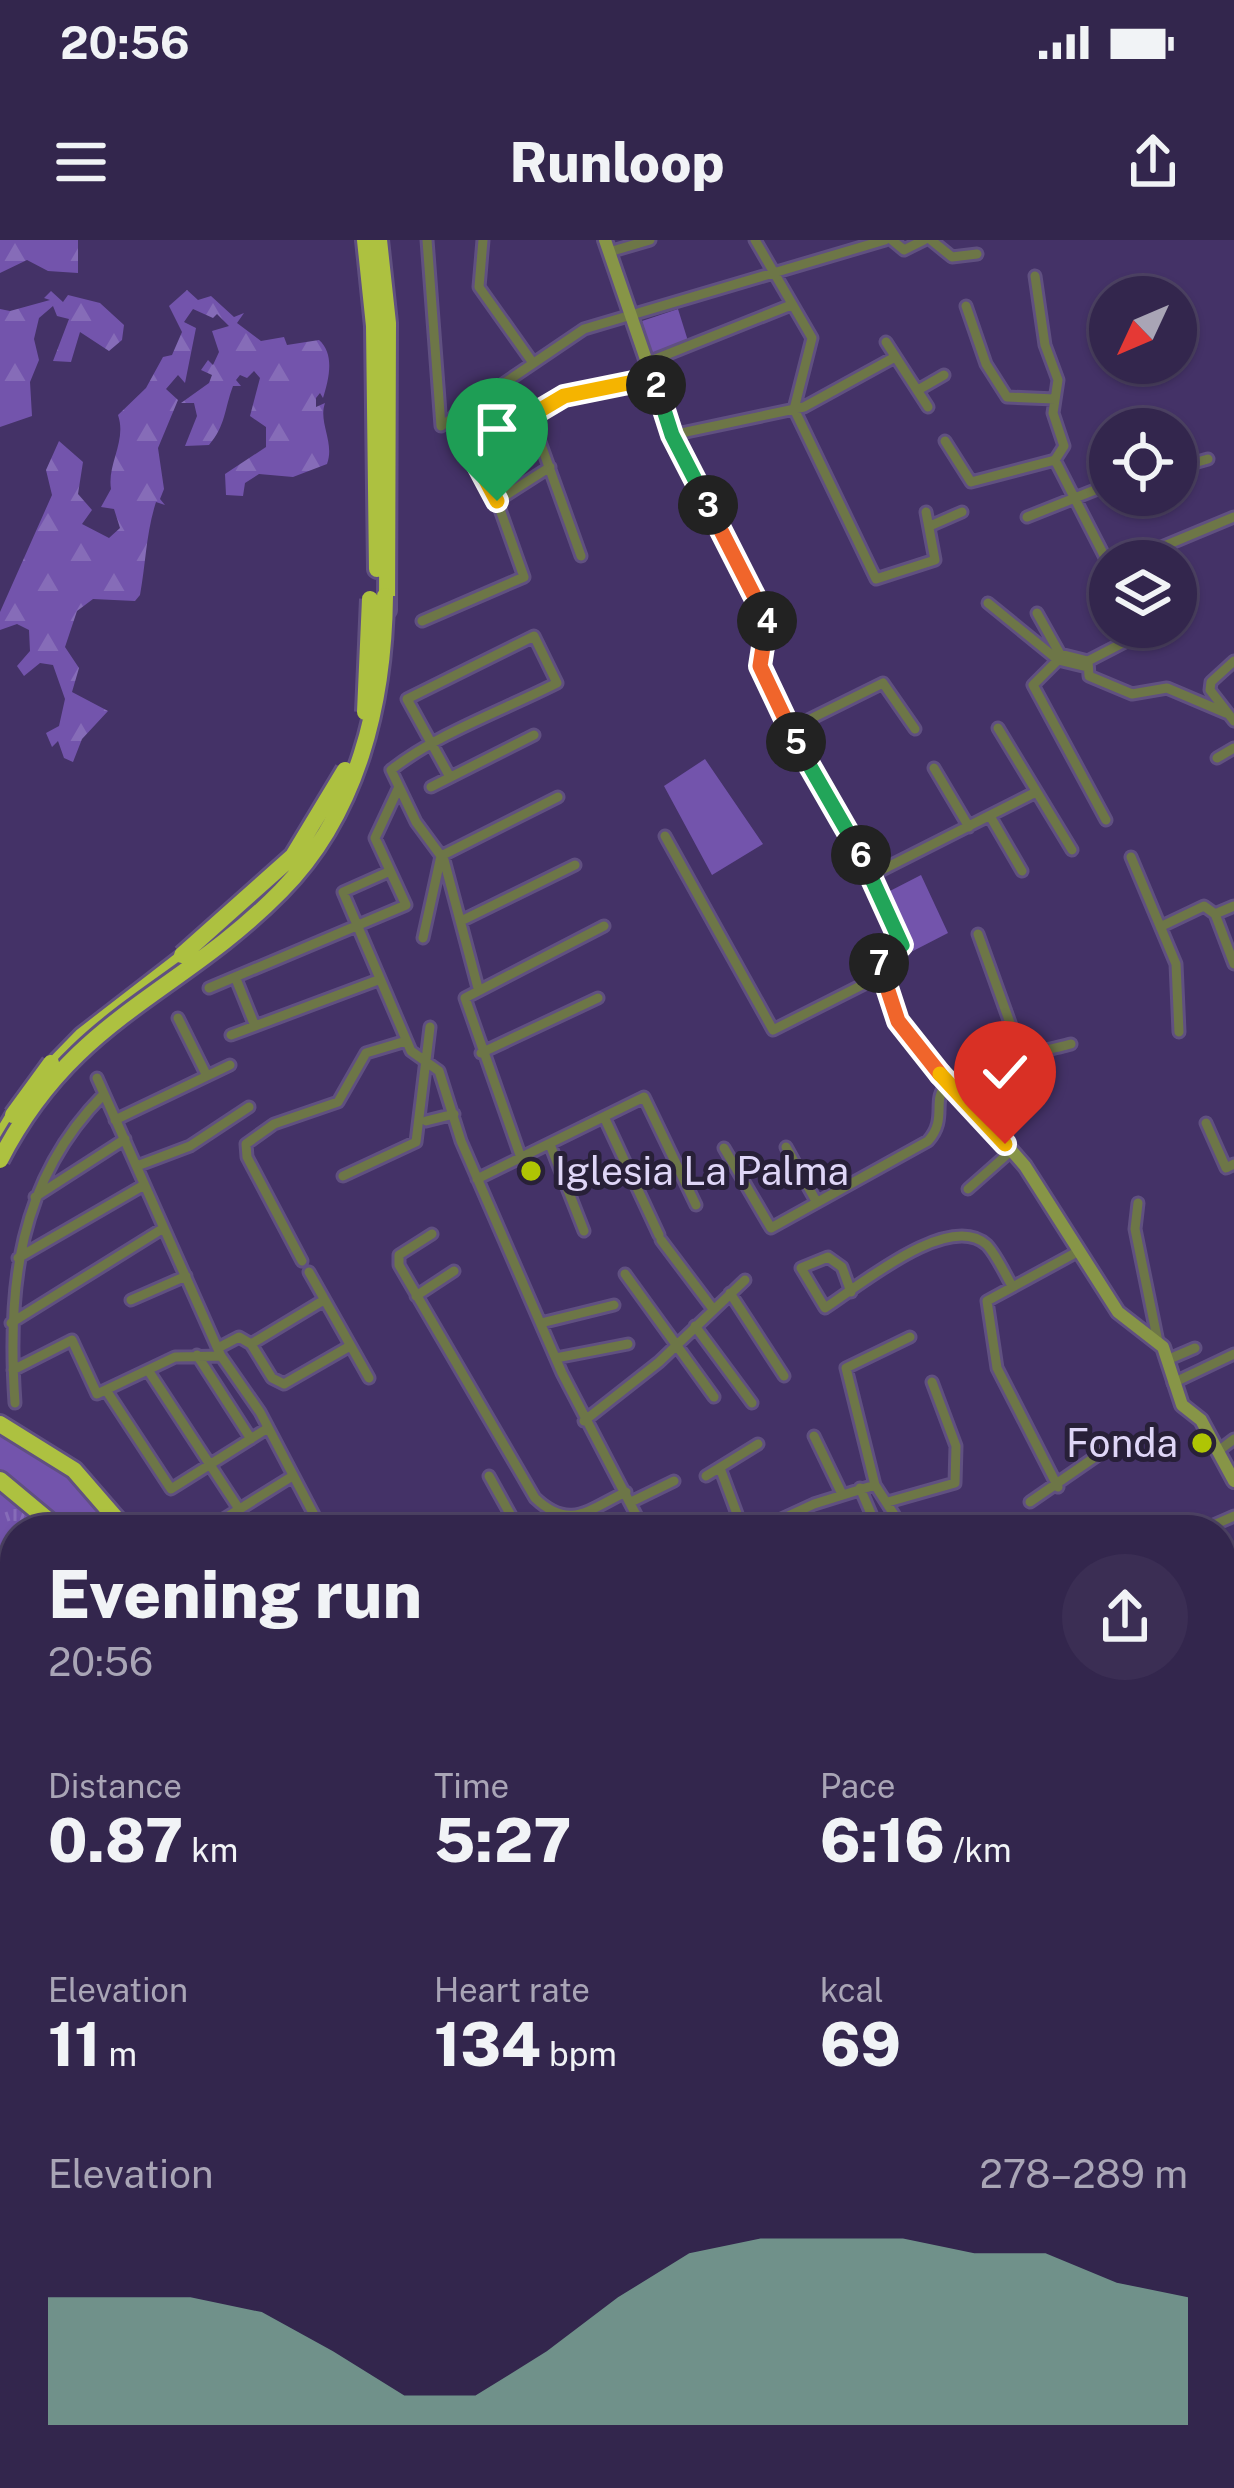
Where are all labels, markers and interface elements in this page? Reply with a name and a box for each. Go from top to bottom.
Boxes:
text: 20:56 [60,16,190,69]
icon: menu [48,129,114,195]
icon: share [1120,129,1186,195]
text: Runloop [509,131,725,194]
north arrow [1089,276,1197,384]
map controls [1089,276,1197,648]
pin: 2 [626,355,686,415]
text: 2 [646,366,666,404]
pin [446,378,548,501]
icon: arrive [464,396,530,462]
button: locate [1089,408,1197,516]
pin: 3 [678,475,738,535]
text: 3 [697,486,719,524]
button: layers [1089,540,1197,648]
pin: 4 [737,591,797,651]
text: 4 [756,602,778,640]
pin: 5 [766,712,826,772]
text: 5 [785,723,807,761]
pin: 6 [831,825,891,885]
text: 6 [850,836,872,874]
pin: 7 [849,933,909,993]
text: 7 [869,944,889,982]
pin [954,1021,1056,1144]
icon: check [972,1039,1038,1105]
place label: Iglesia La Palma [555,1148,849,1194]
marker: Iglesia La Palma [518,1158,544,1184]
place label: Fonda [1066,1420,1178,1466]
marker: Fonda [1189,1430,1215,1456]
button: share [1062,1554,1188,1680]
text: Evening run [48,1555,422,1633]
text: 20:56 [48,1639,153,1685]
text: Distance [48,1767,182,1805]
text: Time [434,1767,509,1805]
text: Pace [820,1767,895,1805]
text: 0.87 [48,1805,183,1876]
text: 5:27 [434,1805,571,1876]
text: 6:16 [820,1805,945,1876]
text: km [183,1831,238,1869]
text: /km [945,1831,1012,1869]
text: Elevation [48,1971,188,2009]
text: Heart rate [434,1971,590,2009]
text: kcal [820,1971,884,2009]
text: 11 [48,2009,101,2080]
text: 134 [434,2009,541,2080]
text: 69 [820,2009,901,2080]
text: m [101,2035,137,2073]
text: bpm [541,2035,617,2073]
text: Elevation [48,2151,214,2197]
text: 278–289 m [979,2151,1188,2197]

